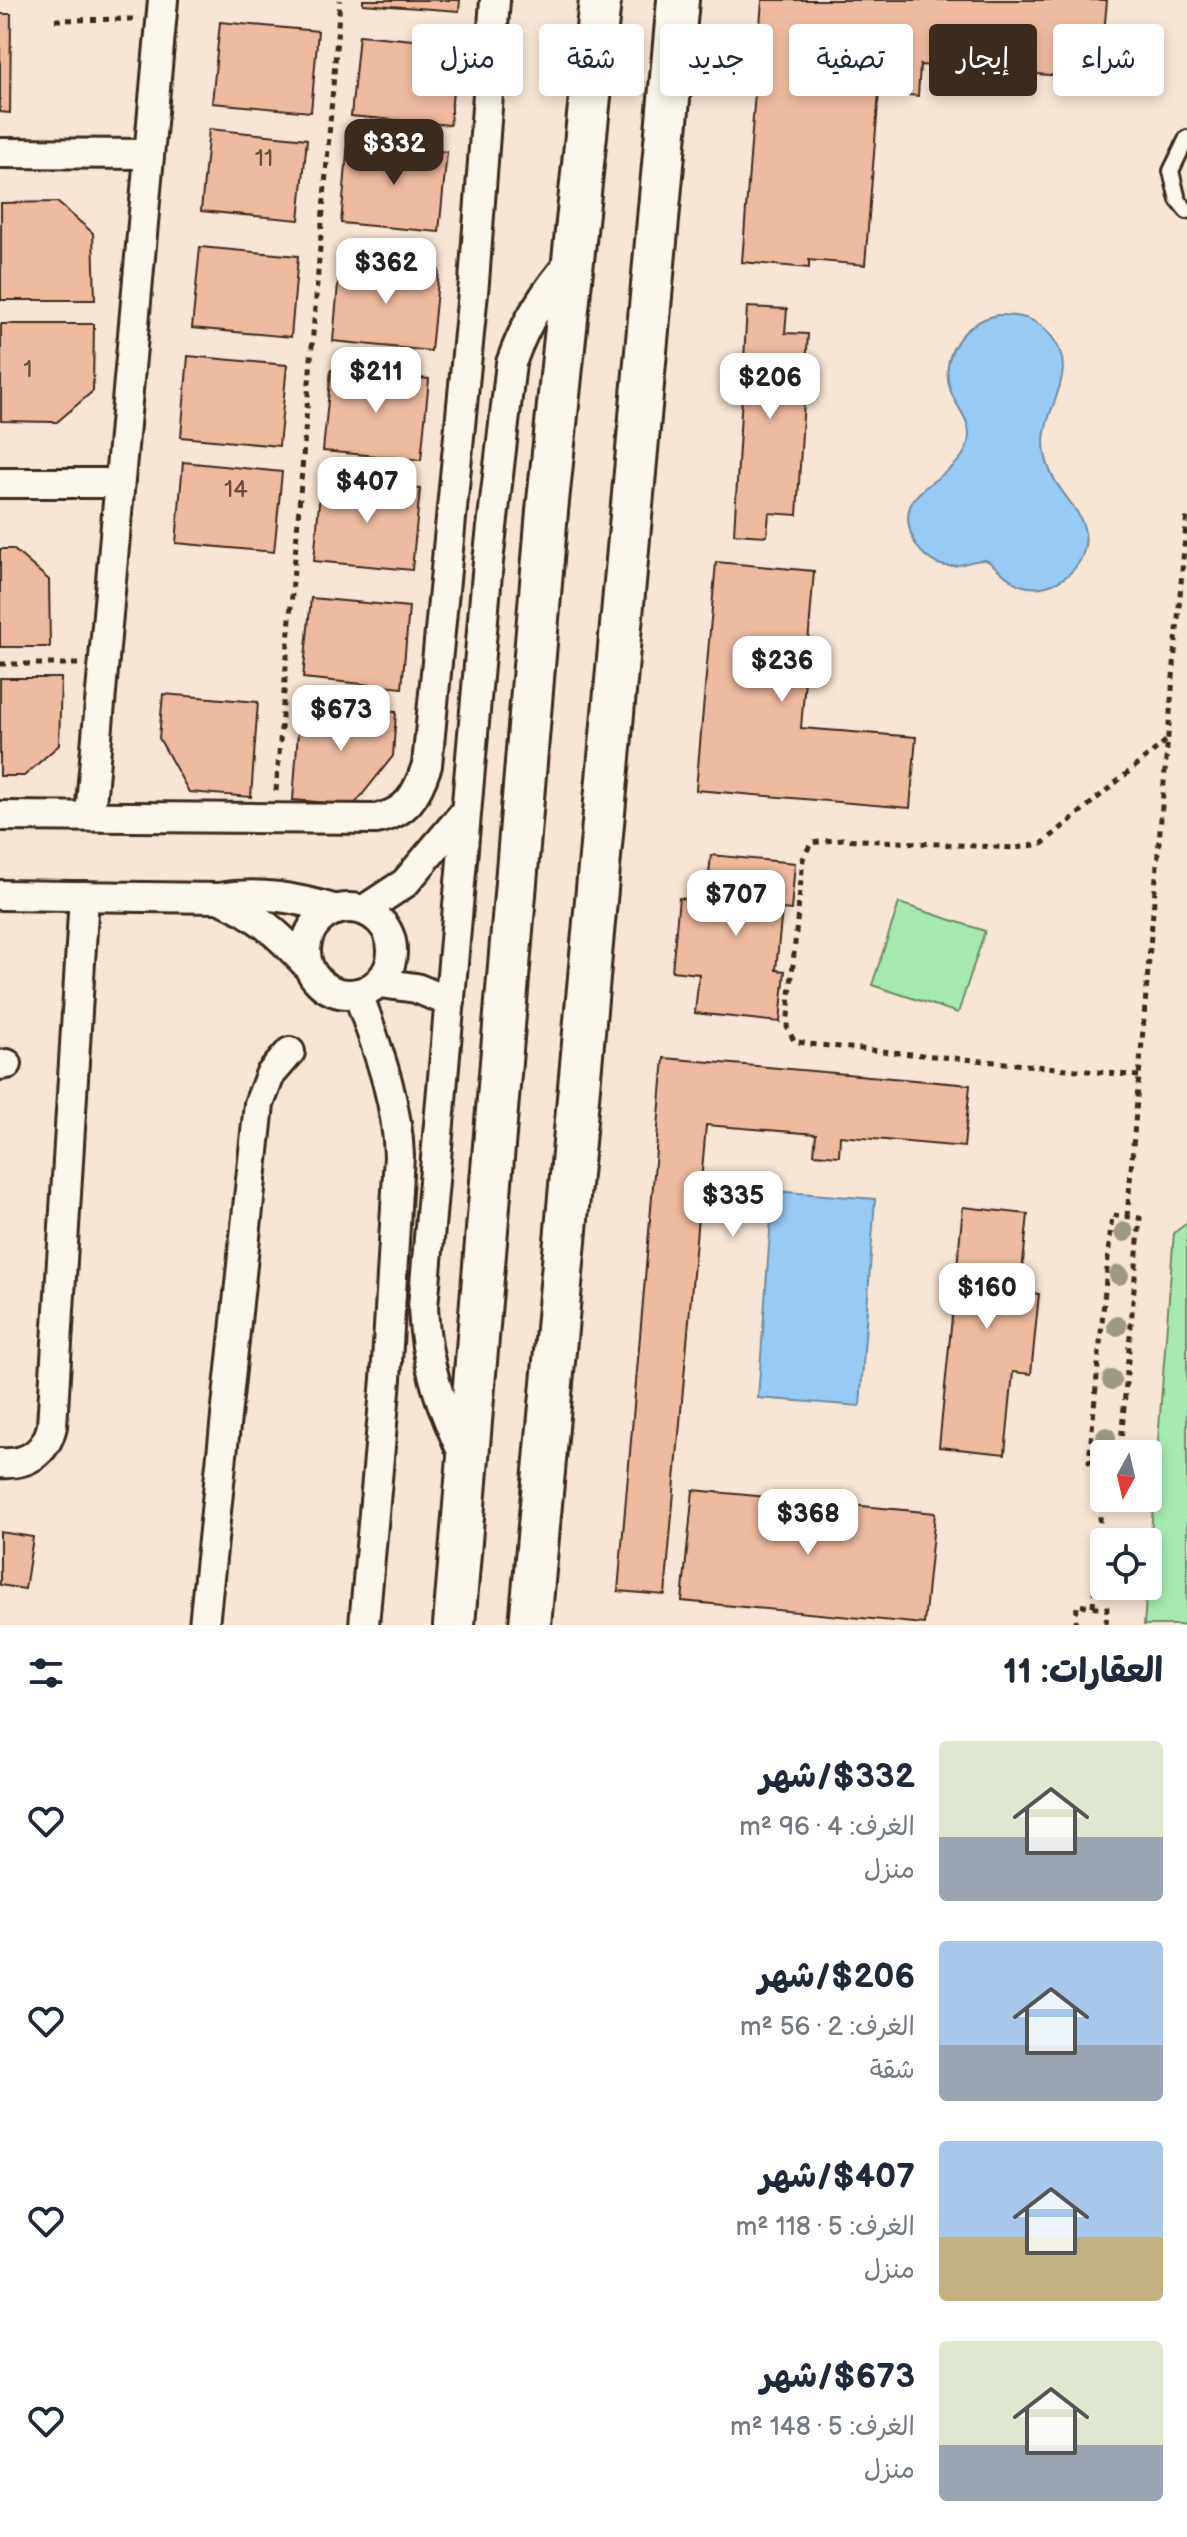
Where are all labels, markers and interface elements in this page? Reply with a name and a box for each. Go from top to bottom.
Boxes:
chip: منزل [412,24,523,96]
chip: شقة [539,24,644,96]
chip: جديد [660,24,773,96]
chip: تصفية [789,24,913,96]
chip: إيجار [929,24,1037,96]
chip: شراء [1053,24,1164,96]
pin: $332 [347,119,441,187]
text: $332 [362,129,426,160]
house number: 11 [255,144,273,173]
pin: $362 [339,238,433,306]
text: $362 [354,248,418,279]
pin: $211 [329,347,423,415]
pin: $206 [723,353,817,421]
house number: 1 [23,355,33,384]
text: $211 [349,357,403,388]
text: $206 [738,363,802,394]
pin: $407 [320,457,414,525]
text: $407 [336,467,399,498]
house number: 14 [224,475,248,504]
pin: $236 [735,636,829,704]
text: $236 [751,646,814,677]
pin: $673 [294,685,388,753]
text: $673 [310,695,372,726]
pin: $707 [689,870,783,938]
text: $707 [705,880,767,911]
pin: $335 [686,1171,780,1239]
text: $335 [702,1181,764,1212]
pin: $160 [940,1263,1034,1331]
text: $160 [957,1273,1017,1304]
north arrow [1090,1440,1162,1512]
map controls [1090,1440,1162,1600]
pin: $368 [761,1489,855,1557]
text: $368 [776,1499,840,1530]
button: locate [1090,1528,1162,1600]
icon: filters [24,1651,68,1695]
text: العقارات: 11 [1003,1651,1163,1692]
text: $332/شهر [760,1756,915,1797]
icon: home [1003,1773,1099,1869]
icon: heart [24,1799,68,1843]
text: الغرف: 4 · 96 m² [739,1812,915,1843]
text: منزل [864,1855,915,1886]
text: $206/شهر [758,1956,915,1997]
icon: home [1003,1973,1099,2069]
icon: heart [24,1999,68,2043]
text: الغرف: 2 · 56 m² [740,2012,915,2043]
text: شقة [870,2055,915,2086]
text: $407/شهر [760,2156,915,2197]
icon: home [1003,2173,1099,2269]
icon: heart [24,2199,68,2243]
text: الغرف: 5 · 118 m² [736,2212,915,2243]
text: منزل [864,2255,915,2286]
text: $673/شهر [761,2356,915,2397]
icon: home [1003,2373,1099,2469]
icon: heart [24,2399,68,2443]
text: الغرف: 5 · 148 m² [730,2412,915,2443]
text: منزل [864,2455,915,2486]

